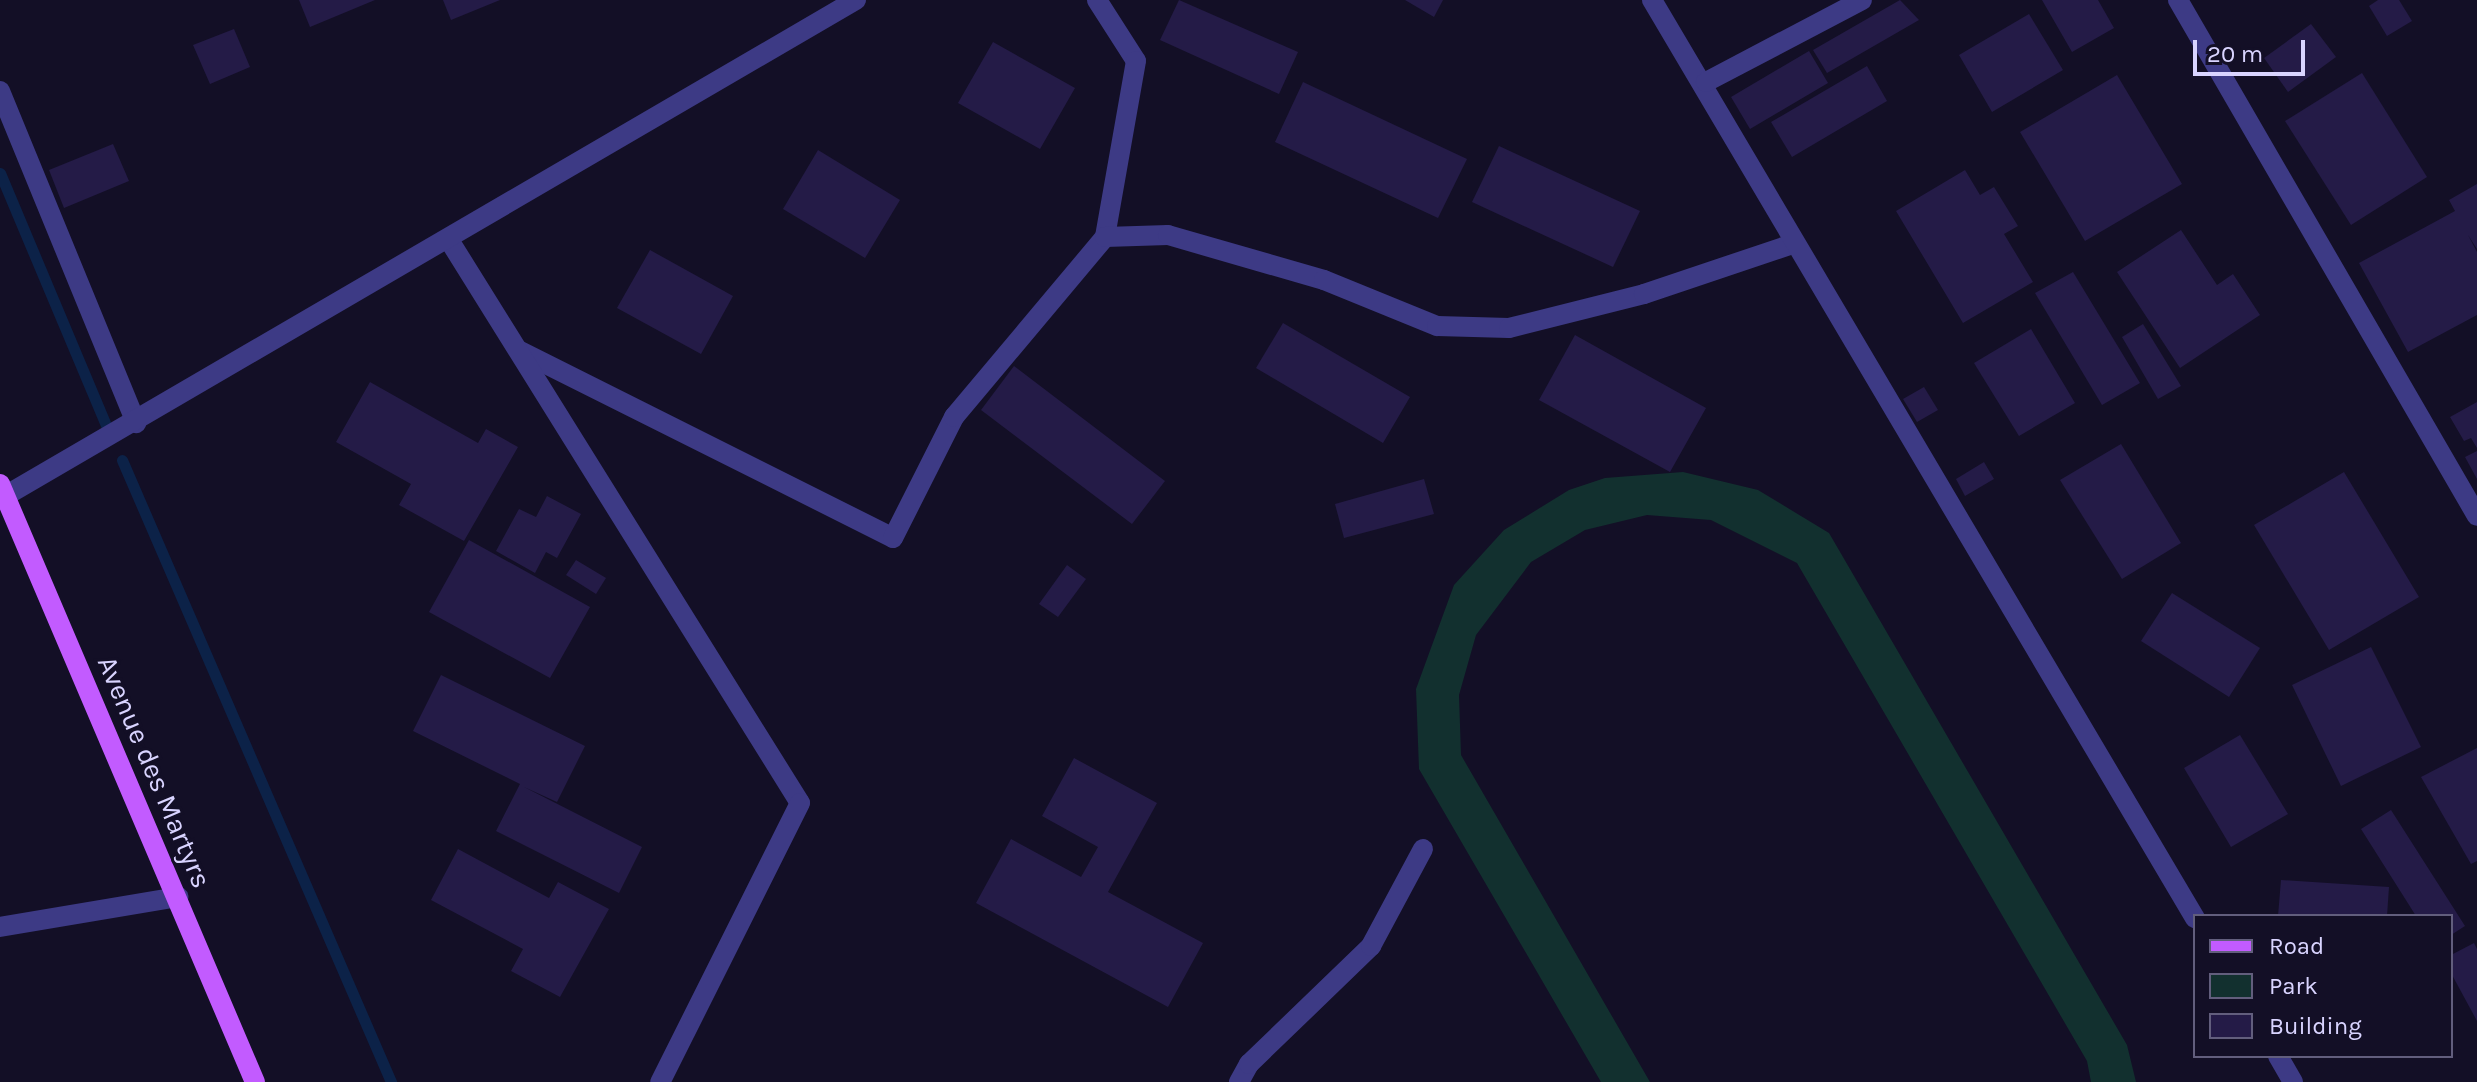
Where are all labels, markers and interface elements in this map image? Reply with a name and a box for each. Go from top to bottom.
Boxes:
scale bar [2197,24,2309,74]
text: 20 m [2207,40,2263,68]
street label: Avenue des Martyrs [90,651,218,893]
legend [2193,914,2453,1058]
text: Road [2269,932,2324,960]
text: Park [2269,972,2318,1000]
text: Building [2269,1012,2362,1040]

